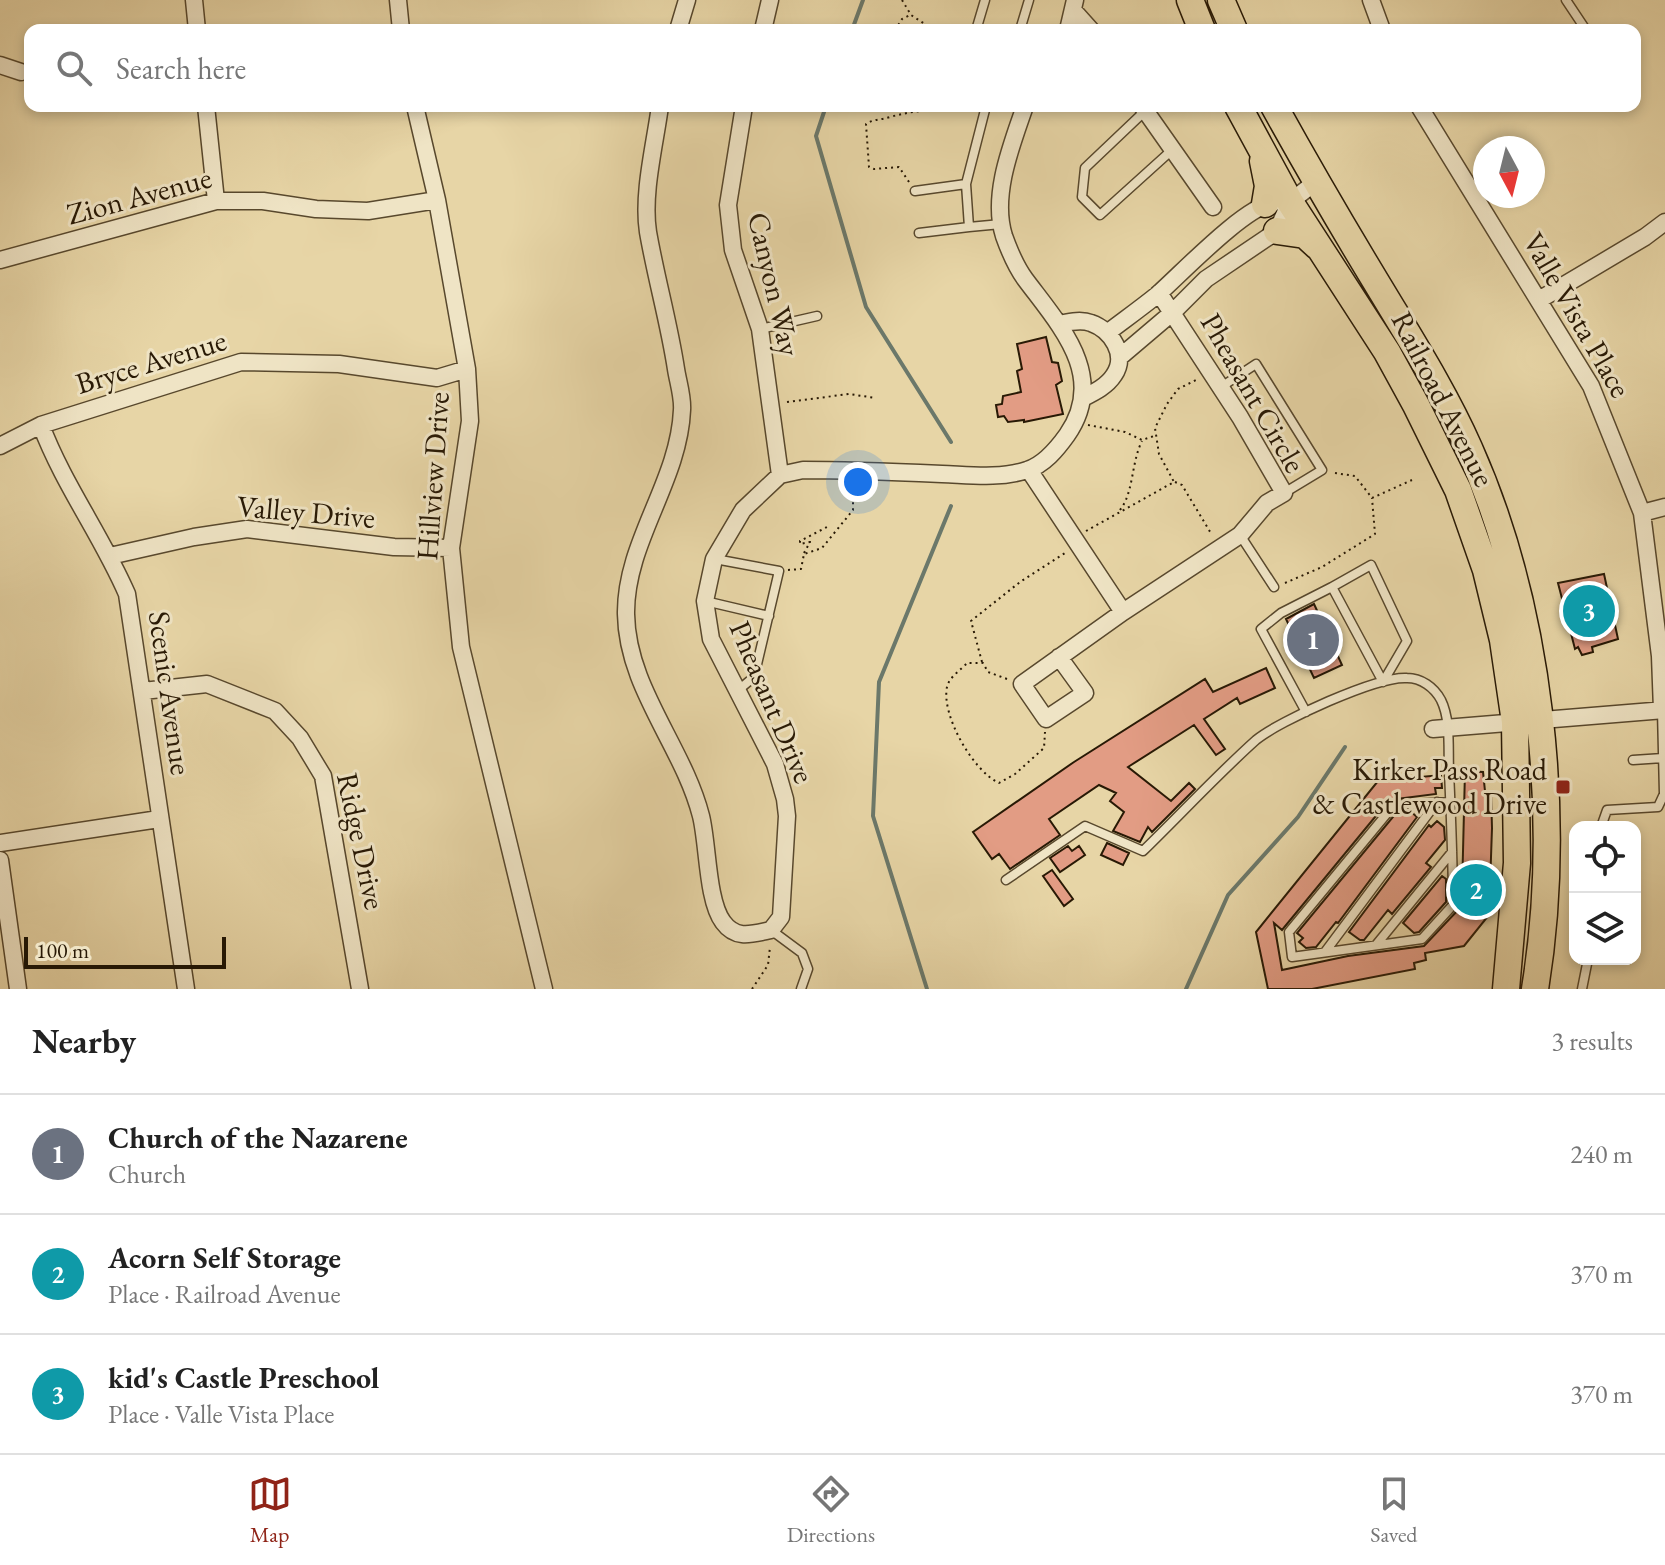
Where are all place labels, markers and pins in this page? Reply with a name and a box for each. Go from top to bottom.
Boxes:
pin: 3 [1563,581,1615,641]
pin: 1 [1287,610,1339,670]
place label: Kirker Pass Road & Castlewood Drive [1312,750,1548,823]
marker: Kirker Pass Road & Castlewood Drive [1554,778,1572,796]
pin: 2 [1450,860,1502,920]

